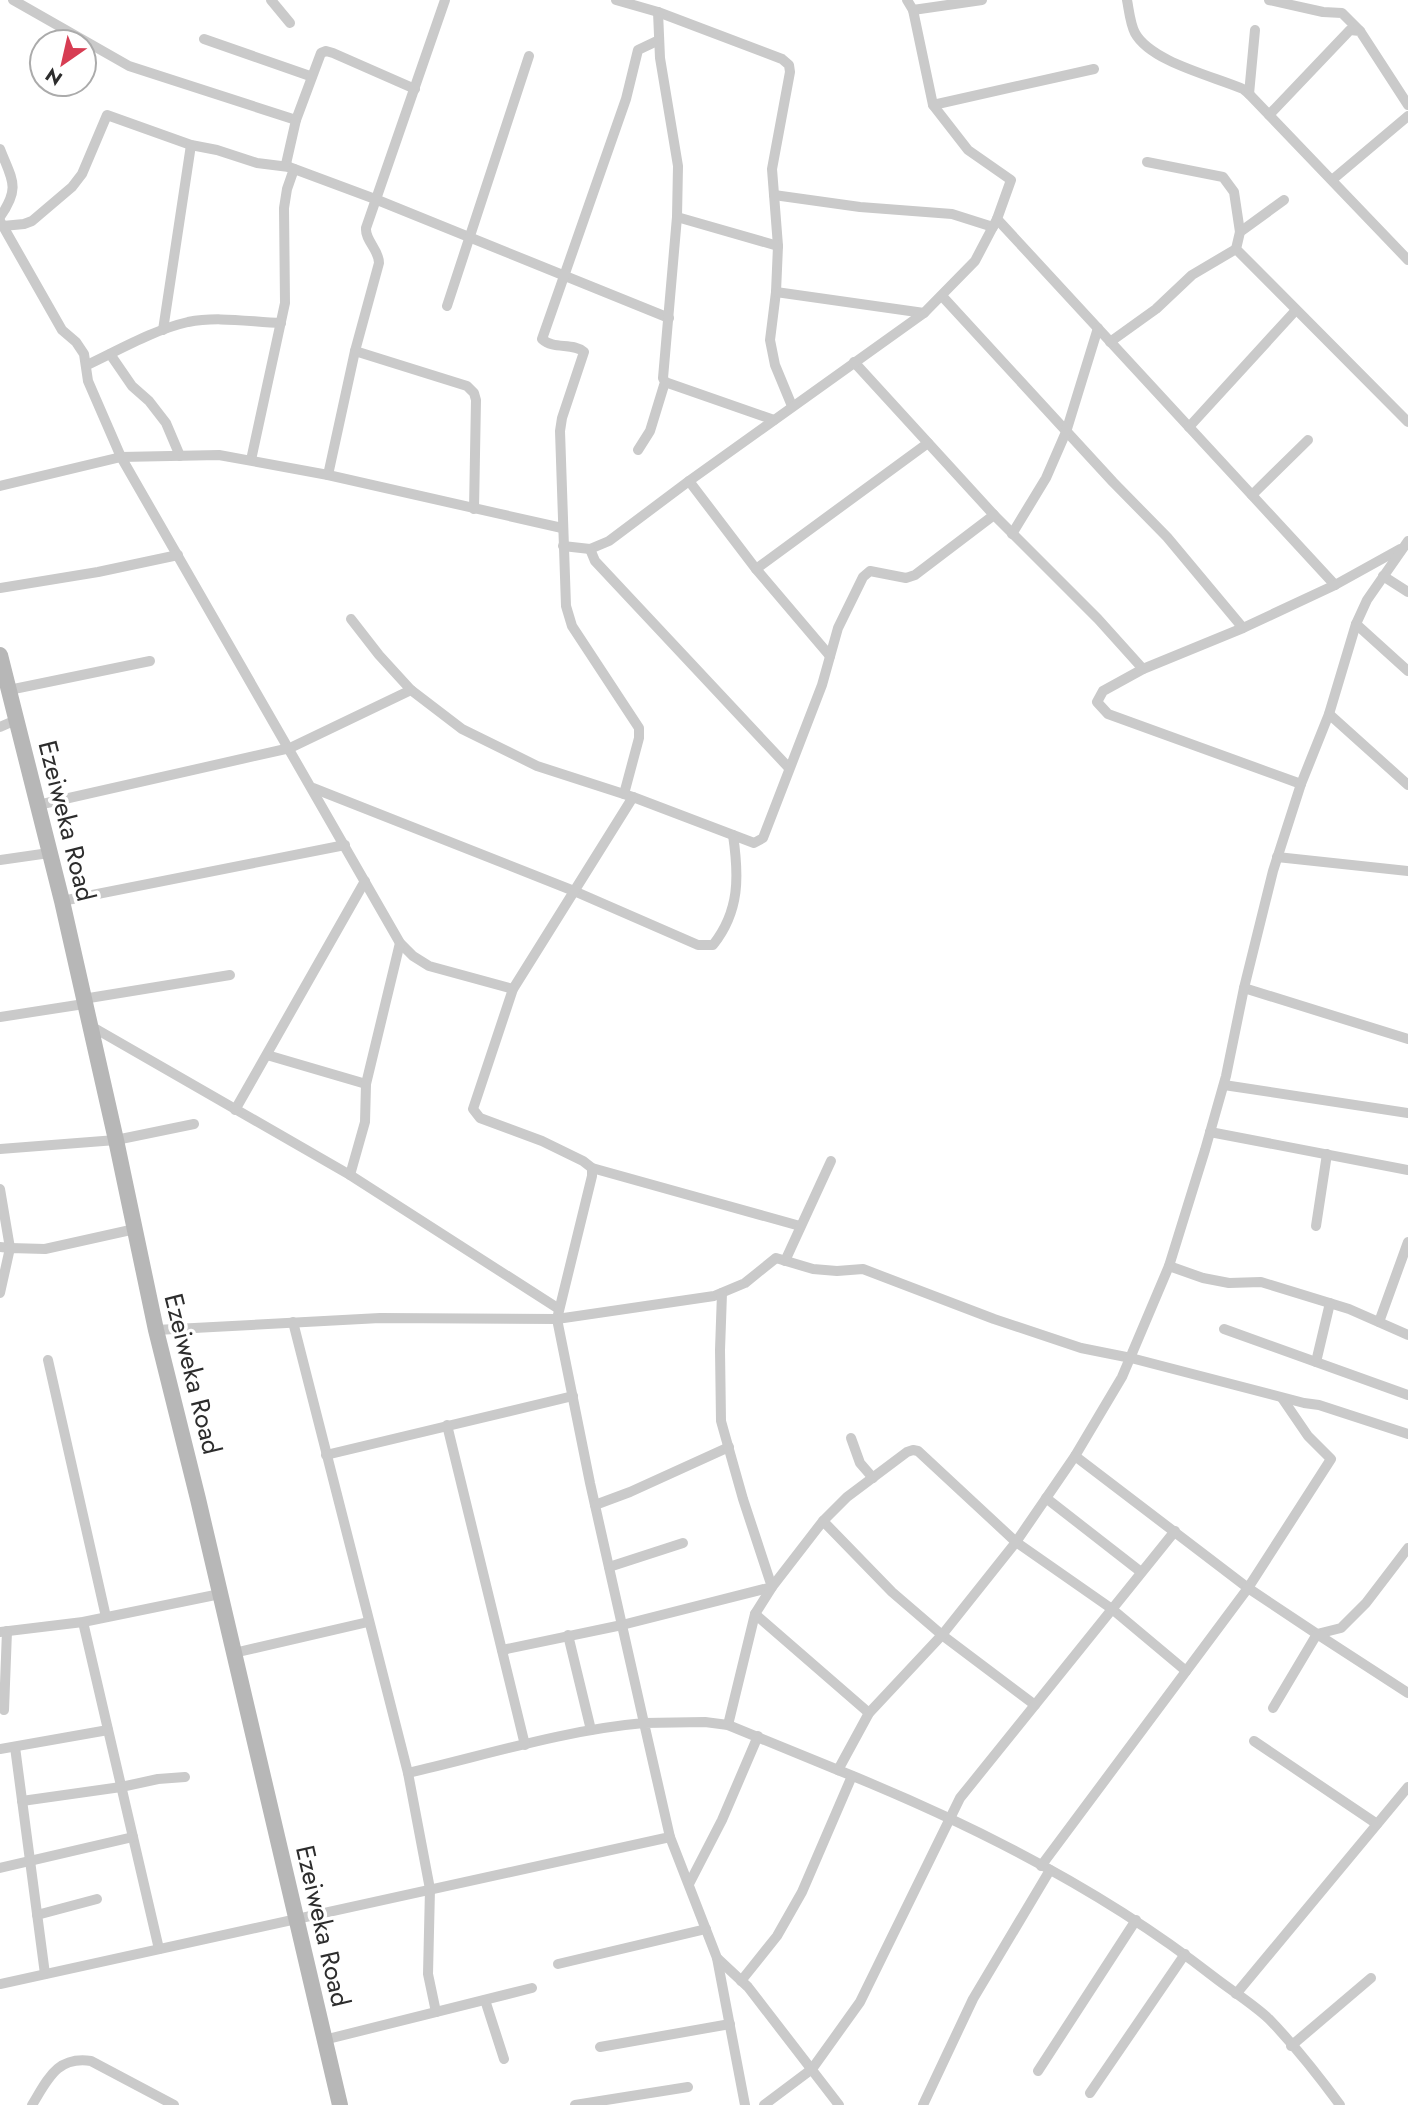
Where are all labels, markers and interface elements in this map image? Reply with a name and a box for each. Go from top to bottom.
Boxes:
north arrow [28,28,98,98]
text: N [40,61,68,92]
street label: Ezeiweka Road [29,737,105,905]
street label: Ezeiweka Road [155,1290,231,1458]
street label: Ezeiweka Road [286,1842,360,2010]

